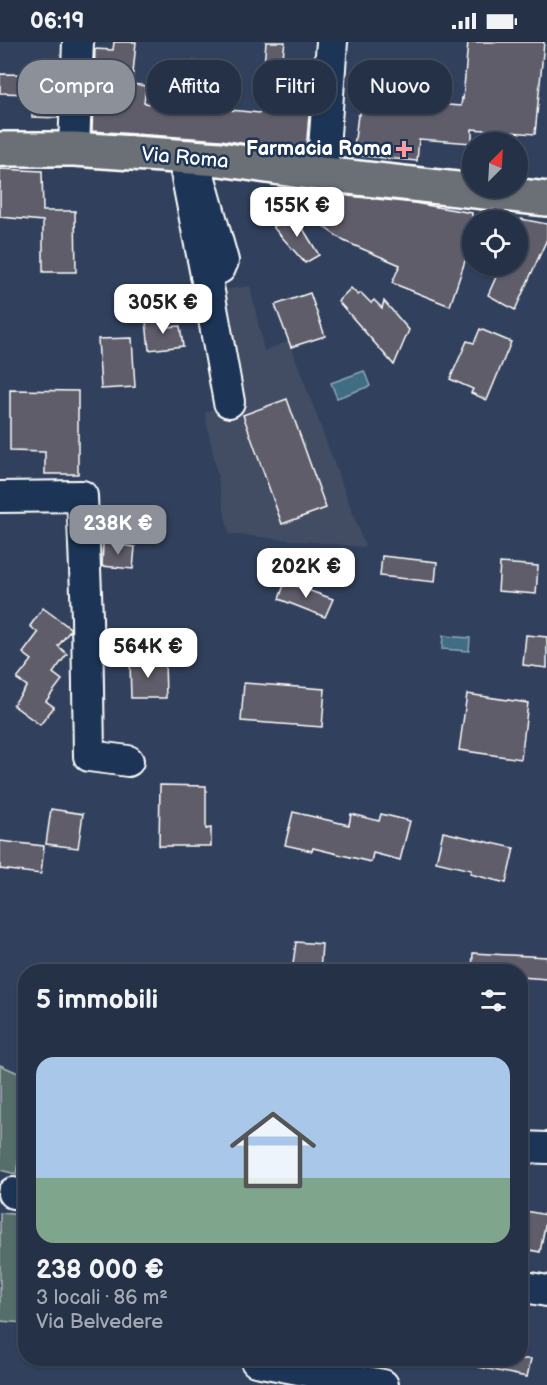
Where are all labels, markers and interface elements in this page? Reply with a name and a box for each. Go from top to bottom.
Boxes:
text: 06:19 [30,8,84,35]
chip: Compra [18,60,135,114]
chip: Affitta [147,60,241,114]
chip: Filtri [253,60,336,114]
chip: Nuovo [348,60,452,114]
north arrow [462,132,528,198]
map controls [462,132,528,276]
place label: Farmacia Roma [246,137,392,161]
street label: Via Roma [141,142,229,174]
marker: Farmacia Roma [397,142,411,156]
pin: 155K € [248,187,346,238]
text: 155K € [264,194,330,218]
button: locate [462,210,528,276]
pin: 305K € [114,284,212,335]
text: 305K € [128,291,198,315]
pin: 238K € [69,505,167,556]
text: 238K € [83,512,153,536]
pin: 202K € [257,548,355,599]
text: 202K € [271,555,341,579]
pin: 564K € [99,628,197,679]
text: 564K € [113,635,183,659]
icon: filters [477,984,510,1017]
text: 5 immobili [36,985,158,1016]
icon: home [219,1096,327,1204]
text: 238 000 € [36,1255,164,1286]
text: 3 locali · 86 m² [36,1286,168,1310]
text: Via Belvedere [36,1310,163,1334]

